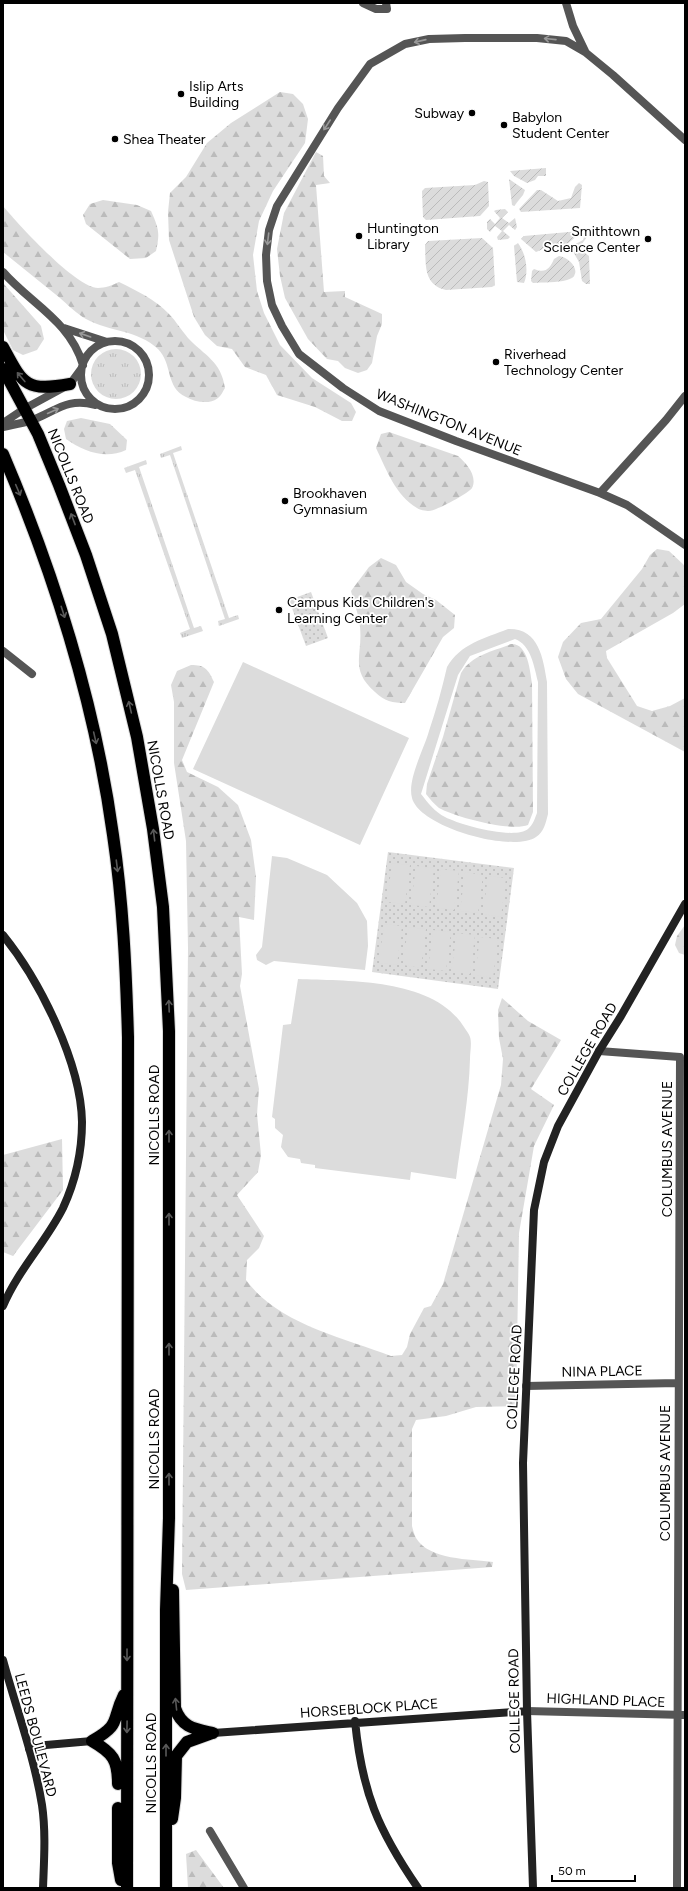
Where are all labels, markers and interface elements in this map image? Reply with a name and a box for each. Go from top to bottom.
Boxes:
one-way arrow [544,36,557,43]
one-way arrow [414,37,427,45]
place label: Islip Arts Building [189,78,243,111]
marker: Islip Arts Building [176,89,186,99]
place label: Subway [414,105,465,122]
marker: Subway [467,108,477,118]
place label: Babylon Student Center [512,109,610,142]
one-way arrow [323,119,331,130]
marker: Babylon Student Center [499,120,509,130]
place label: Shea Theater [123,131,206,148]
marker: Shea Theater [110,134,120,144]
place label: Huntington Library [367,220,439,253]
place label: Smithtown Science Center [543,223,640,256]
marker: Huntington Library [354,231,364,241]
one-way arrow [264,232,271,245]
marker: Smithtown Science Center [643,234,653,244]
one-way arrow [79,331,92,338]
place label: Riverhead Technology Center [504,346,624,379]
marker: Riverhead Technology Center [491,357,501,367]
one-way arrow [16,371,25,382]
street label: WASHINGTON AVENUE [373,385,524,459]
one-way arrow [47,406,59,414]
street label: NICOLLS ROAD [44,426,97,526]
one-way arrow [15,483,23,495]
place label: Brookhaven Gymnasium [293,485,367,518]
marker: Brookhaven Gymnasium [280,496,290,506]
one-way arrow [68,513,76,525]
place label: Campus Kids Children's Learning Center [287,594,434,627]
marker: Campus Kids Children's Learning Center [274,605,284,615]
one-way arrow [59,606,67,618]
one-way arrow [126,701,134,714]
one-way arrow [92,731,100,744]
street label: NICOLLS ROAD [143,739,178,841]
one-way arrow [150,829,158,842]
one-way arrow [113,859,121,872]
one-way arrow [165,1000,172,1013]
street label: COLLEGE ROAD [554,1000,621,1099]
street label: NICOLLS ROAD [146,1065,163,1165]
street label: COLUMBUS AVENUE [659,1081,676,1217]
one-way arrow [165,1130,173,1143]
one-way arrow [165,1213,173,1226]
street label: COLLEGE ROAD [503,1324,526,1430]
one-way arrow [165,1343,173,1356]
street label: NINA PLACE [561,1362,643,1381]
street label: NICOLLS ROAD [146,1389,163,1489]
street label: COLUMBUS AVENUE [657,1405,674,1541]
one-way arrow [165,1473,173,1486]
one-way arrow [123,1648,131,1661]
street label: COLLEGE ROAD [505,1648,524,1754]
street label: LEEDS BOULEVARD [11,1671,60,1799]
street label: HIGHLAND PLACE [546,1690,666,1711]
street label: HORSEBLOCK PLACE [299,1695,439,1722]
one-way arrow [172,1698,179,1711]
street label: NICOLLS ROAD [143,1713,160,1813]
one-way arrow [123,1720,130,1733]
one-way arrow [162,1744,170,1757]
scale bar [552,1857,635,1883]
text: 50 m [558,1864,586,1878]

